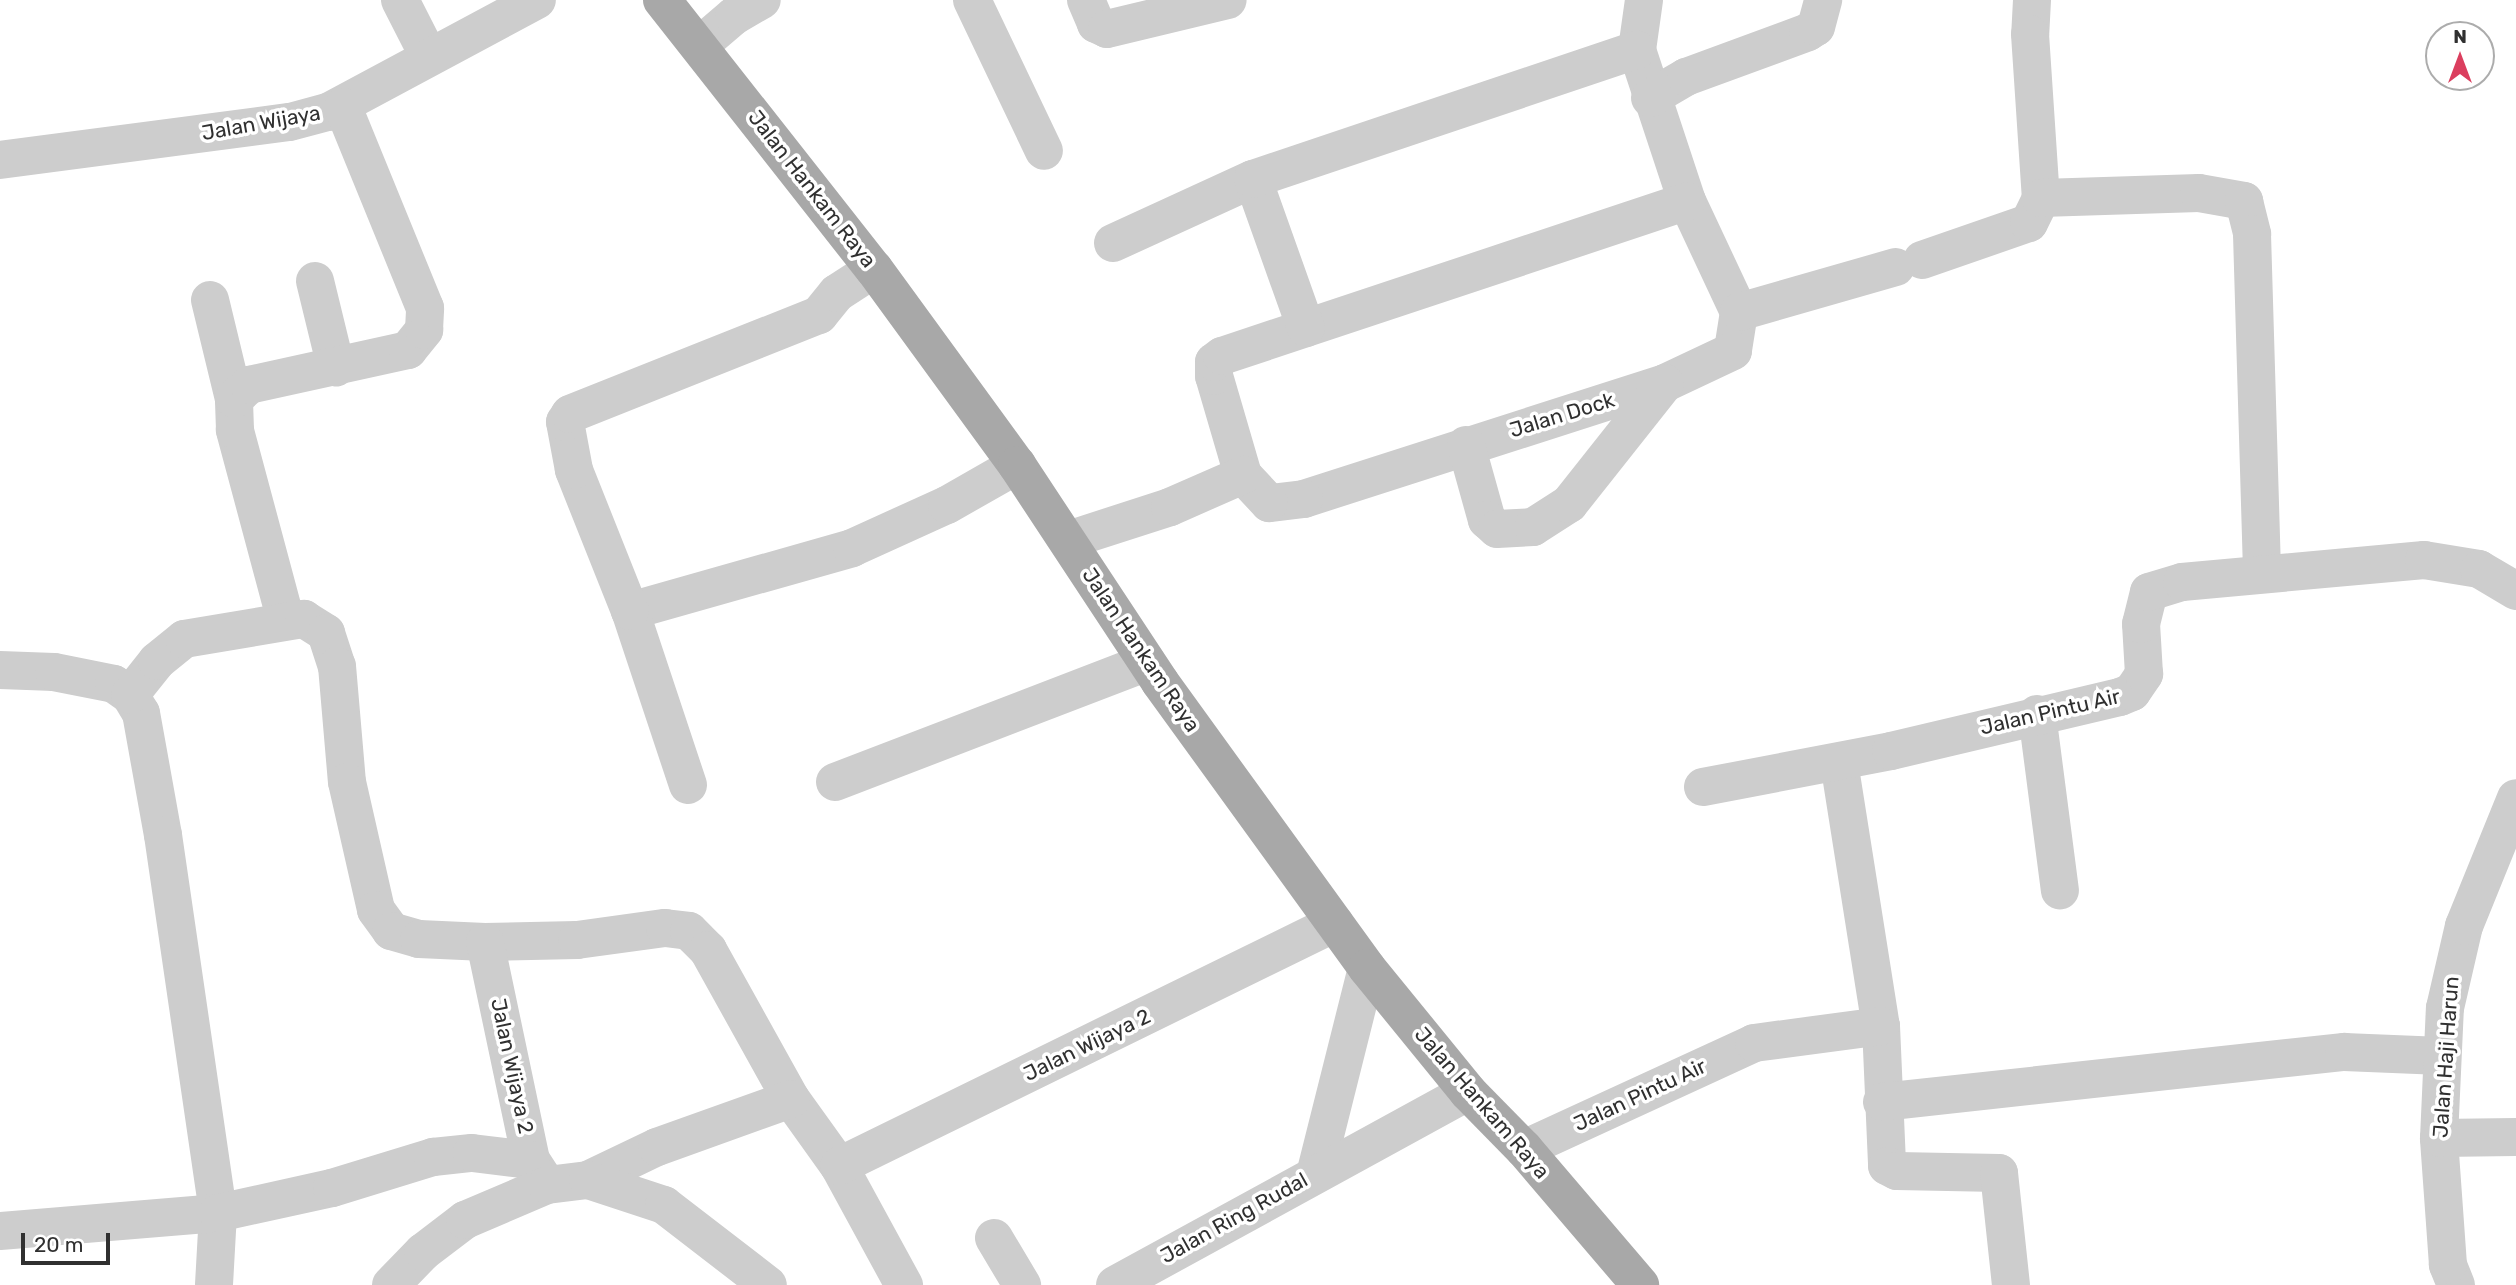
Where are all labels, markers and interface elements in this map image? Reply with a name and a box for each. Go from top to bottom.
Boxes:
north arrow [2425,21,2495,91]
text: N [2453,25,2467,48]
street label: Jalan Wijaya [199,100,323,146]
street label: Jalan Hankam Raya [743,105,881,273]
street label: Jalan Dock [1507,387,1617,443]
street label: Jalan Hankam Raya [1077,563,1205,737]
street label: Jalan Pintu Air [1977,684,2123,740]
street label: Jalan Haji Harun [2428,975,2464,1139]
street label: Jalan Wijaya 2 [485,996,539,1136]
street label: Jalan Wijaya 2 [1019,1003,1155,1087]
street label: Jalan Hankam Raya [1409,1022,1555,1184]
street label: Jalan Pintu Air [1570,1053,1710,1137]
street label: Jalan Ring Rudal [1156,1167,1312,1269]
scale bar [24,1218,114,1262]
text: 20 m [34,1232,83,1257]

